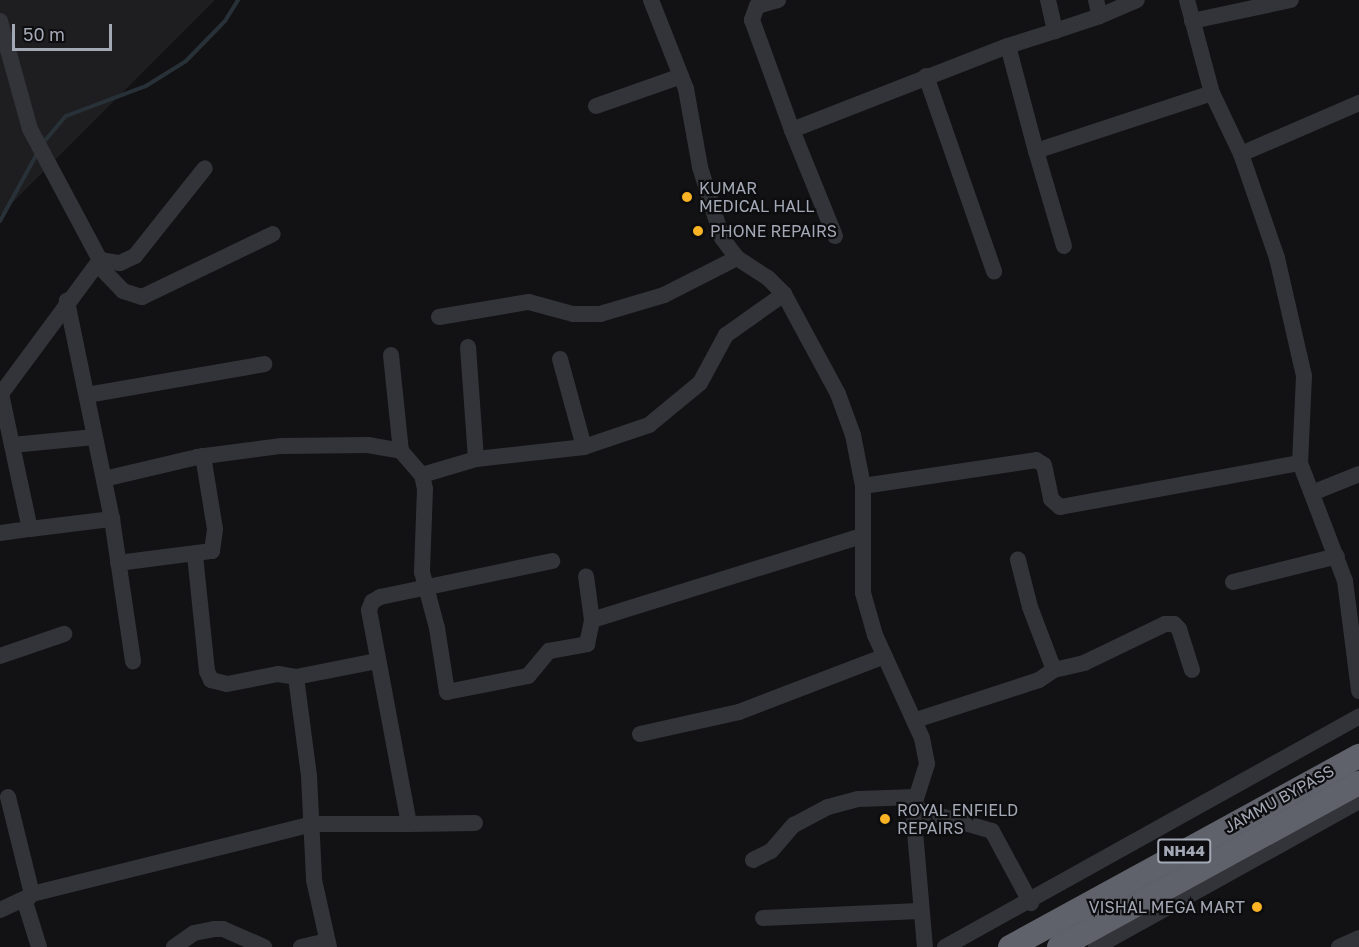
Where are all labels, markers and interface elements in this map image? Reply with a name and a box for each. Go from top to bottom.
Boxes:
scale bar [15,12,116,50]
text: 50 m [23,23,65,45]
place label: KUMAR MEDICAL HALL [699,178,814,216]
marker: KUMAR MEDICAL HALL [680,190,694,204]
place label: PHONE REPAIRS [710,221,837,241]
marker: PHONE REPAIRS [691,224,705,238]
street label: JAMMU BYPASS [1221,761,1337,837]
place label: ROYAL ENFIELD REPAIRS [897,800,1018,838]
marker: ROYAL ENFIELD REPAIRS [878,812,892,826]
road number: NH44 [1157,839,1211,863]
place label: VISHAL MEGA MART [1089,897,1245,917]
marker: VISHAL MEGA MART [1250,900,1264,914]

